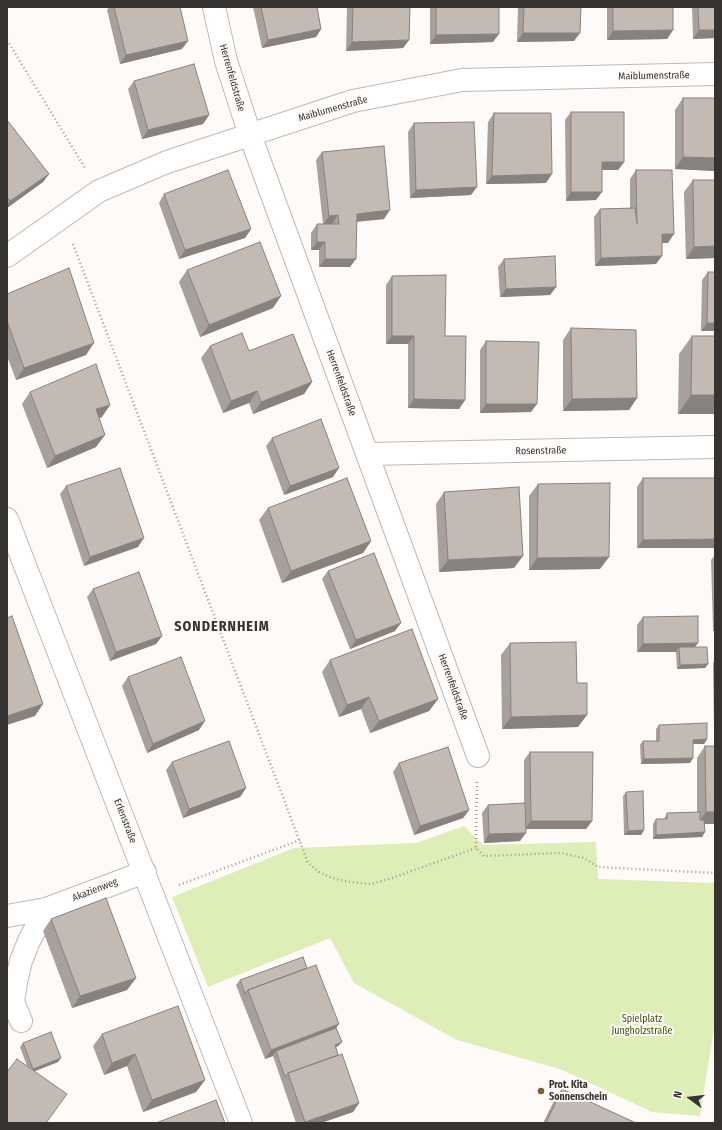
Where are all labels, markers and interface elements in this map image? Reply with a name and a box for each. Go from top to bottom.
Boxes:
street label: Herrenfeldstraße [217,43,247,113]
street label: Maiblumenstraße [618,69,690,83]
street label: Maiblumenstraße [297,93,369,125]
street label: Herrenfeldstraße [323,348,359,418]
street label: Rosenstraße [515,445,567,457]
district label: SONDERNHEIM [174,619,270,635]
street label: Herrenfeldstraße [435,652,471,722]
street label: Erlenstraße [111,797,139,845]
street label: Akazienweg [71,876,119,904]
park label: Spielplatz Jungholzstraße [611,1013,673,1036]
north arrow [670,1078,710,1118]
place label: Prot. Kita Sonnenschein [549,1079,607,1102]
marker: Prot. Kita Sonnenschein [536,1086,546,1096]
text: N [671,1090,685,1100]

